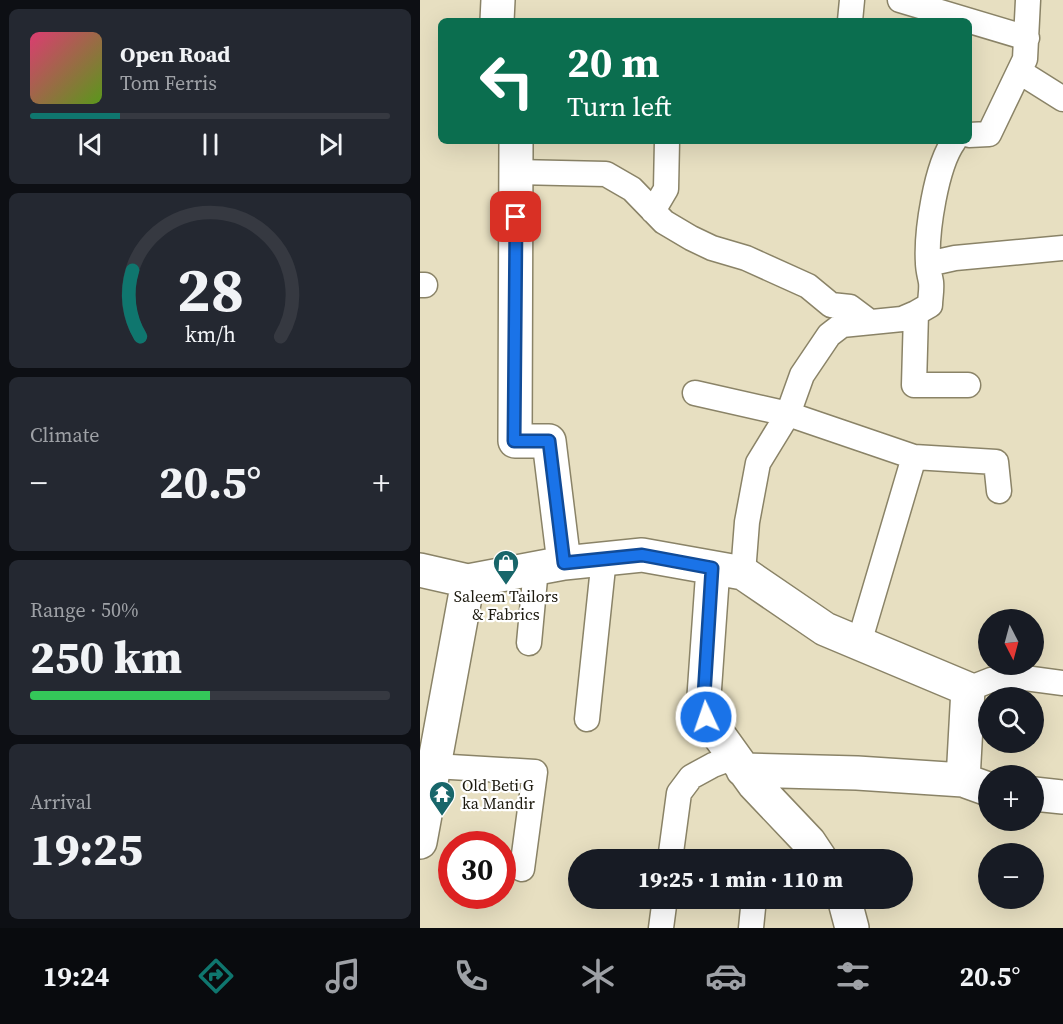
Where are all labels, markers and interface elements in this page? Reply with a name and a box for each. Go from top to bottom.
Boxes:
text: 20 m [567,33,660,91]
text: Open Road [120,39,230,69]
icon: left [468,42,546,120]
text: Tom Ferris [120,69,217,97]
text: Turn left [567,88,671,125]
icon: previous [74,128,107,161]
icon: pause [194,128,227,161]
icon: next [314,128,347,161]
pin [490,191,541,242]
icon: arrive [499,200,532,233]
text: 28 [176,246,244,332]
text: km/h [184,321,236,350]
text: Climate [30,421,99,449]
text: 20.5° [159,451,261,513]
text: − [30,460,48,505]
text: + [373,460,390,505]
shop icon: Saleem Tailors & Fabrics [491,548,521,586]
place label: Saleem Tailors & Fabrics [454,585,558,625]
text: Range · 50% [30,596,139,624]
north arrow [978,609,1044,675]
map controls [978,609,1044,909]
text: 250 km [30,626,182,688]
position arrow [674,685,738,749]
button: search [978,687,1044,753]
button: + [978,765,1044,831]
place label: Old Beti G ka Mandir [462,774,535,814]
temple icon: Old Beti G ka Mandir [427,779,457,817]
text: Arrival [30,788,92,816]
text: 19:25 [30,818,143,880]
speed limit sign: 30 [438,831,516,909]
button: − [978,843,1044,909]
text: 19:25 · 1 min · 110 m [638,864,843,894]
icon: directions [195,955,237,997]
icon: music [322,955,364,997]
icon: phone [450,955,492,997]
icon: climate [577,955,619,997]
icon: car [705,955,747,997]
icon: filters [832,955,874,997]
text: 19:24 [43,958,109,995]
text: 20.5° [959,958,1020,995]

